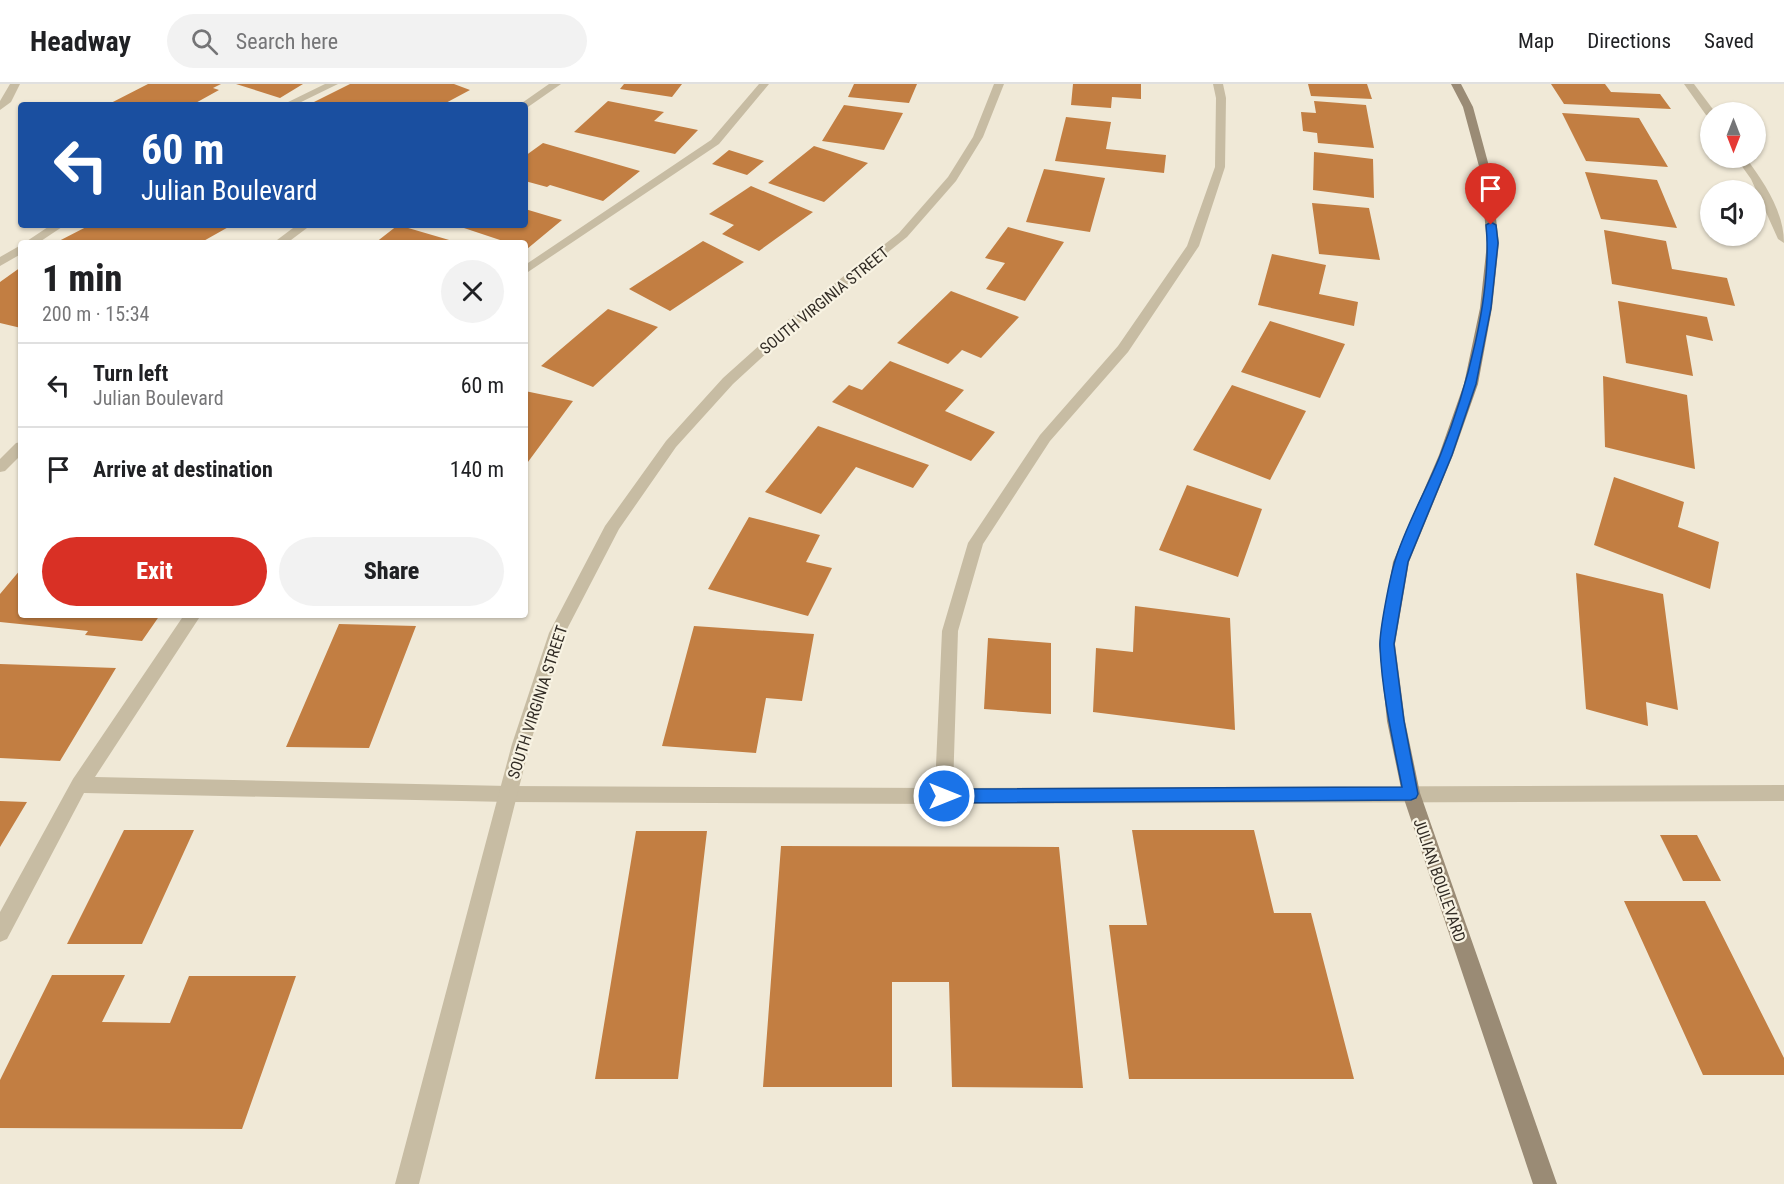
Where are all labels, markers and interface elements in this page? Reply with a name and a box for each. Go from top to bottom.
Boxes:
search box [167,14,587,68]
text: Headway [30,25,131,58]
icon: search [188,25,221,58]
text: Search here [236,29,338,54]
text: Map [1518,29,1554,53]
text: Directions [1587,29,1671,53]
text: Saved [1704,29,1754,53]
north arrow [1700,102,1766,168]
map controls [1700,102,1766,246]
text: 60 m [141,125,224,174]
icon: left [42,126,120,204]
pin [1465,163,1516,225]
icon: arrive [1474,172,1507,205]
text: Julian Boulevard [141,175,317,207]
button: sound [1700,180,1766,246]
street label: SOUTH VIRGINIA STREET [756,243,893,358]
text: 1 min [42,258,122,300]
button: close [441,260,504,323]
text: 200 m · 15:34 [42,302,149,326]
text: Turn left [93,361,168,386]
icon: left [42,369,75,402]
text: 60 m [461,373,504,398]
text: Julian Boulevard [93,386,224,410]
icon: arrive [42,453,75,486]
text: Arrive at destination [93,457,273,482]
text: 140 m [450,457,504,482]
button: Exit [42,537,267,606]
button: Share [279,537,504,606]
street label: SOUTH VIRGINIA STREET [504,623,571,781]
position arrow [912,764,976,828]
street label: JULIAN BOULEVARD [1409,816,1470,944]

